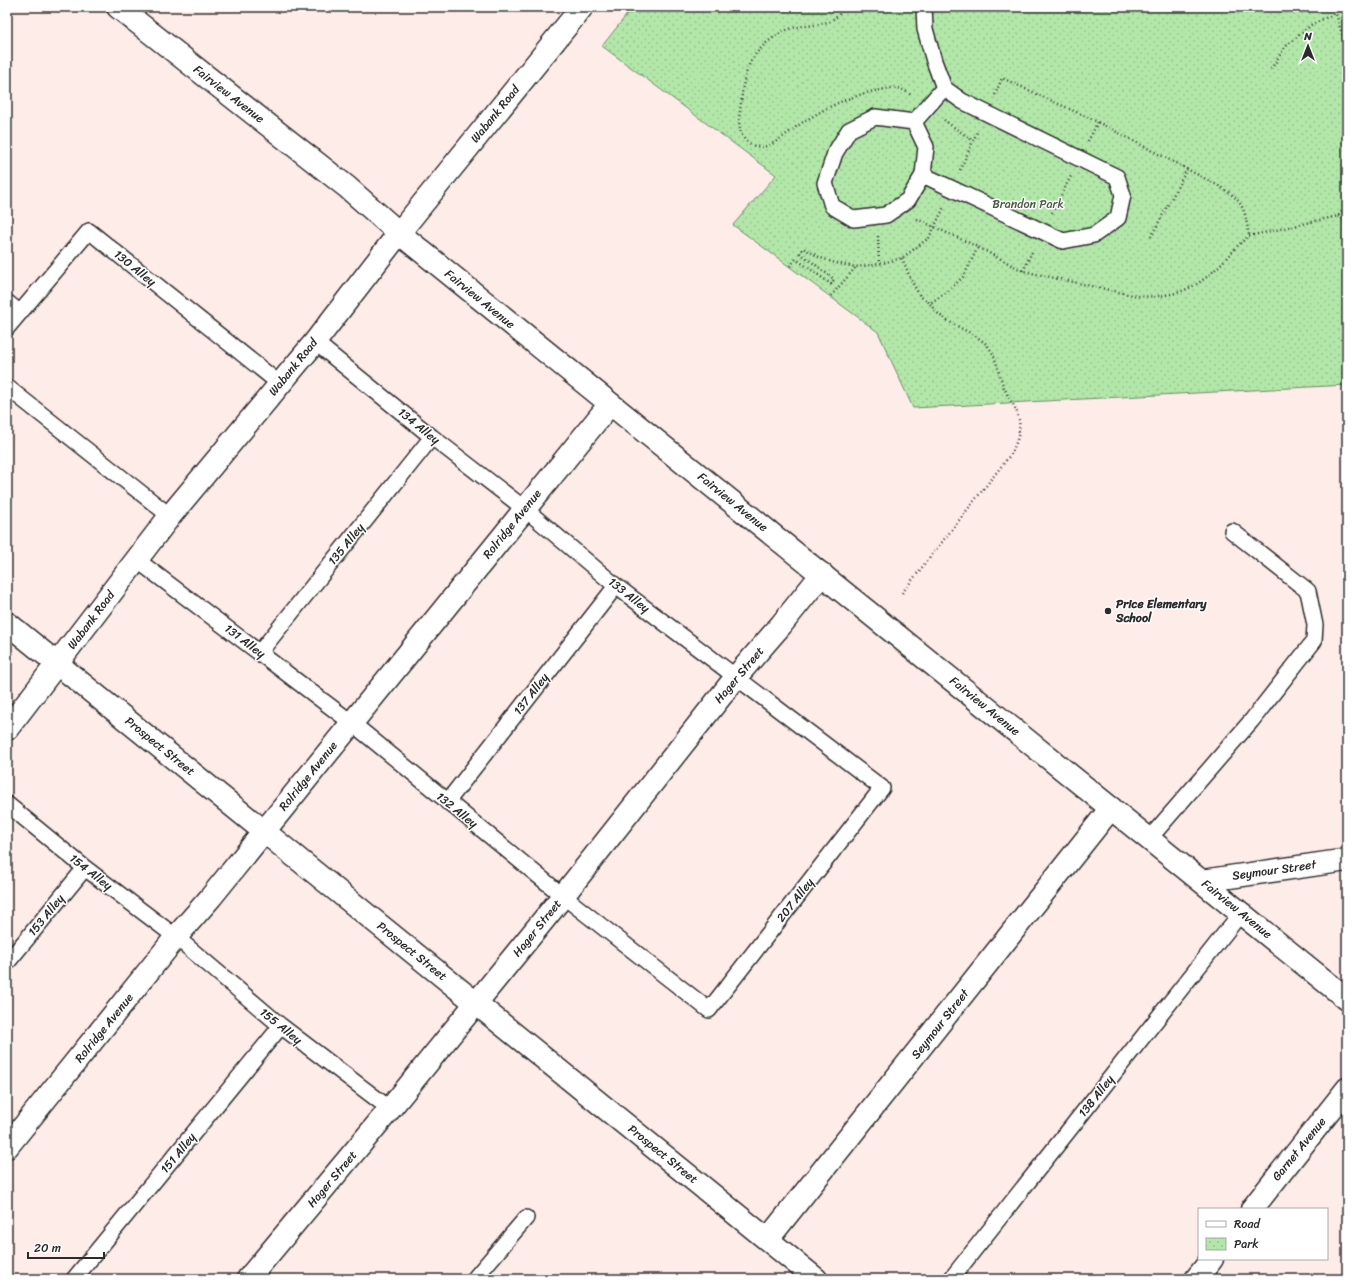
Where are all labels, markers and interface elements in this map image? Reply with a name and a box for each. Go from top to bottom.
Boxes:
north arrow [1288,26,1328,66]
text: N [1303,27,1312,46]
street label: Fairview Avenue [188,59,270,129]
street label: Wabank Road [465,79,526,148]
park label: Brandon Park [992,193,1064,215]
street label: 130 Alley [109,244,162,293]
street label: Fairview Avenue [440,263,520,335]
street label: Wabank Road [263,332,324,401]
street label: 134 Alley [393,402,446,451]
street label: Fairview Avenue [693,466,773,538]
street label: Rolridge Avenue [477,484,547,564]
street label: 135 Alley [322,517,371,570]
street label: 133 Alley [603,571,656,619]
street label: Wabank Road [61,584,122,654]
place label: Price Elementary School [1115,593,1207,629]
marker: Price Elementary School [1103,606,1113,616]
street label: 131 Alley [220,618,271,664]
street label: Hager Street [708,641,770,709]
street label: 137 Alley [507,667,555,720]
street label: Fairview Avenue [945,670,1025,742]
street label: Prospect Street [120,711,200,781]
street label: Rolridge Avenue [273,736,343,816]
street label: 132 Alley [431,786,484,834]
street label: 154 Alley [64,848,118,897]
street label: Seymour Street [1231,853,1319,887]
street label: 207 Alley [770,872,820,927]
street label: Fairview Avenue [1197,873,1277,945]
street label: 153 Alley [22,888,71,941]
street label: Hager Street [507,894,567,962]
street label: Prospect Street [372,916,452,986]
street label: Seymour Street [905,983,975,1064]
street label: Rolridge Avenue [69,988,139,1068]
street label: 155 Alley [255,1002,308,1051]
street label: 138 Alley [1072,1069,1120,1122]
street label: Garnet Avenue [1266,1112,1332,1186]
street label: Prospect Street [623,1119,703,1189]
street label: 151 Alley [154,1127,202,1178]
street label: Hager Street [301,1145,363,1213]
legend [1198,1208,1328,1260]
text: Road [1234,1213,1261,1235]
text: Park [1234,1233,1259,1255]
scale bar [28,1234,104,1260]
text: 20 m [34,1237,61,1259]

